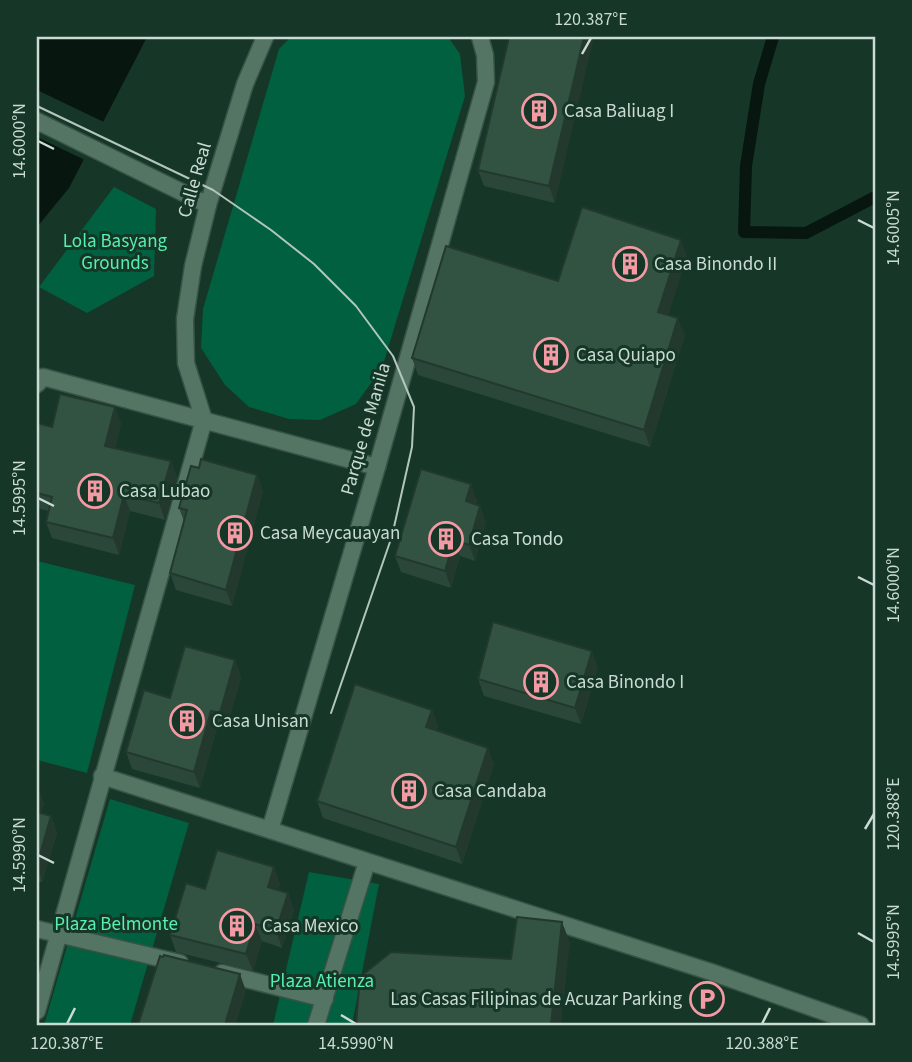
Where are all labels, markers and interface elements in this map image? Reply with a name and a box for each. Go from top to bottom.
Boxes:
text: 120.387°E [554,7,628,32]
building icon: Casa Baliuag I [520,92,558,130]
place label: Casa Baliuag I [564,98,674,125]
text: 14.6000°N [7,103,32,179]
street label: Calle Real [171,139,219,221]
text: 14.6005°N [881,190,906,266]
park label: Lola Basyang Grounds [63,228,168,277]
building icon: Casa Binondo II [611,245,649,283]
place label: Casa Binondo II [654,251,777,278]
building icon: Casa Quiapo [532,336,570,374]
place label: Casa Quiapo [576,342,676,369]
street label: Parque de Manila [334,360,398,498]
text: 14.5995°N [7,460,32,536]
building icon: Casa Lubao [76,472,114,510]
place label: Casa Lubao [119,478,210,505]
building icon: Casa Meycauayan [216,514,254,552]
place label: Casa Meycauayan [260,520,400,547]
building icon: Casa Tondo [427,520,465,558]
place label: Casa Tondo [471,526,563,553]
text: 14.6000°N [881,547,906,623]
building icon: Casa Binondo I [522,663,560,701]
place label: Casa Binondo I [566,669,684,696]
building icon: Casa Unisan [168,702,206,740]
place label: Casa Unisan [212,708,309,735]
building icon: Casa Candaba [390,772,428,810]
text: 120.388°E [881,777,906,851]
place label: Casa Candaba [434,778,547,805]
text: 14.5990°N [7,817,32,893]
text: 14.5995°N [881,904,906,980]
building icon: Casa Mexico [218,907,256,945]
park label: Plaza Belmonte [54,911,178,938]
place label: Casa Mexico [262,913,359,940]
park label: Plaza Atienza [270,968,374,995]
parking icon: Las Casas Filipinas de Acuzar Parking [688,980,726,1018]
place label: Las Casas Filipinas de Acuzar Parking [390,986,682,1013]
text: 120.387°E [30,1031,104,1056]
text: 14.5990°N [318,1031,394,1056]
text: 120.388°E [725,1031,799,1056]

